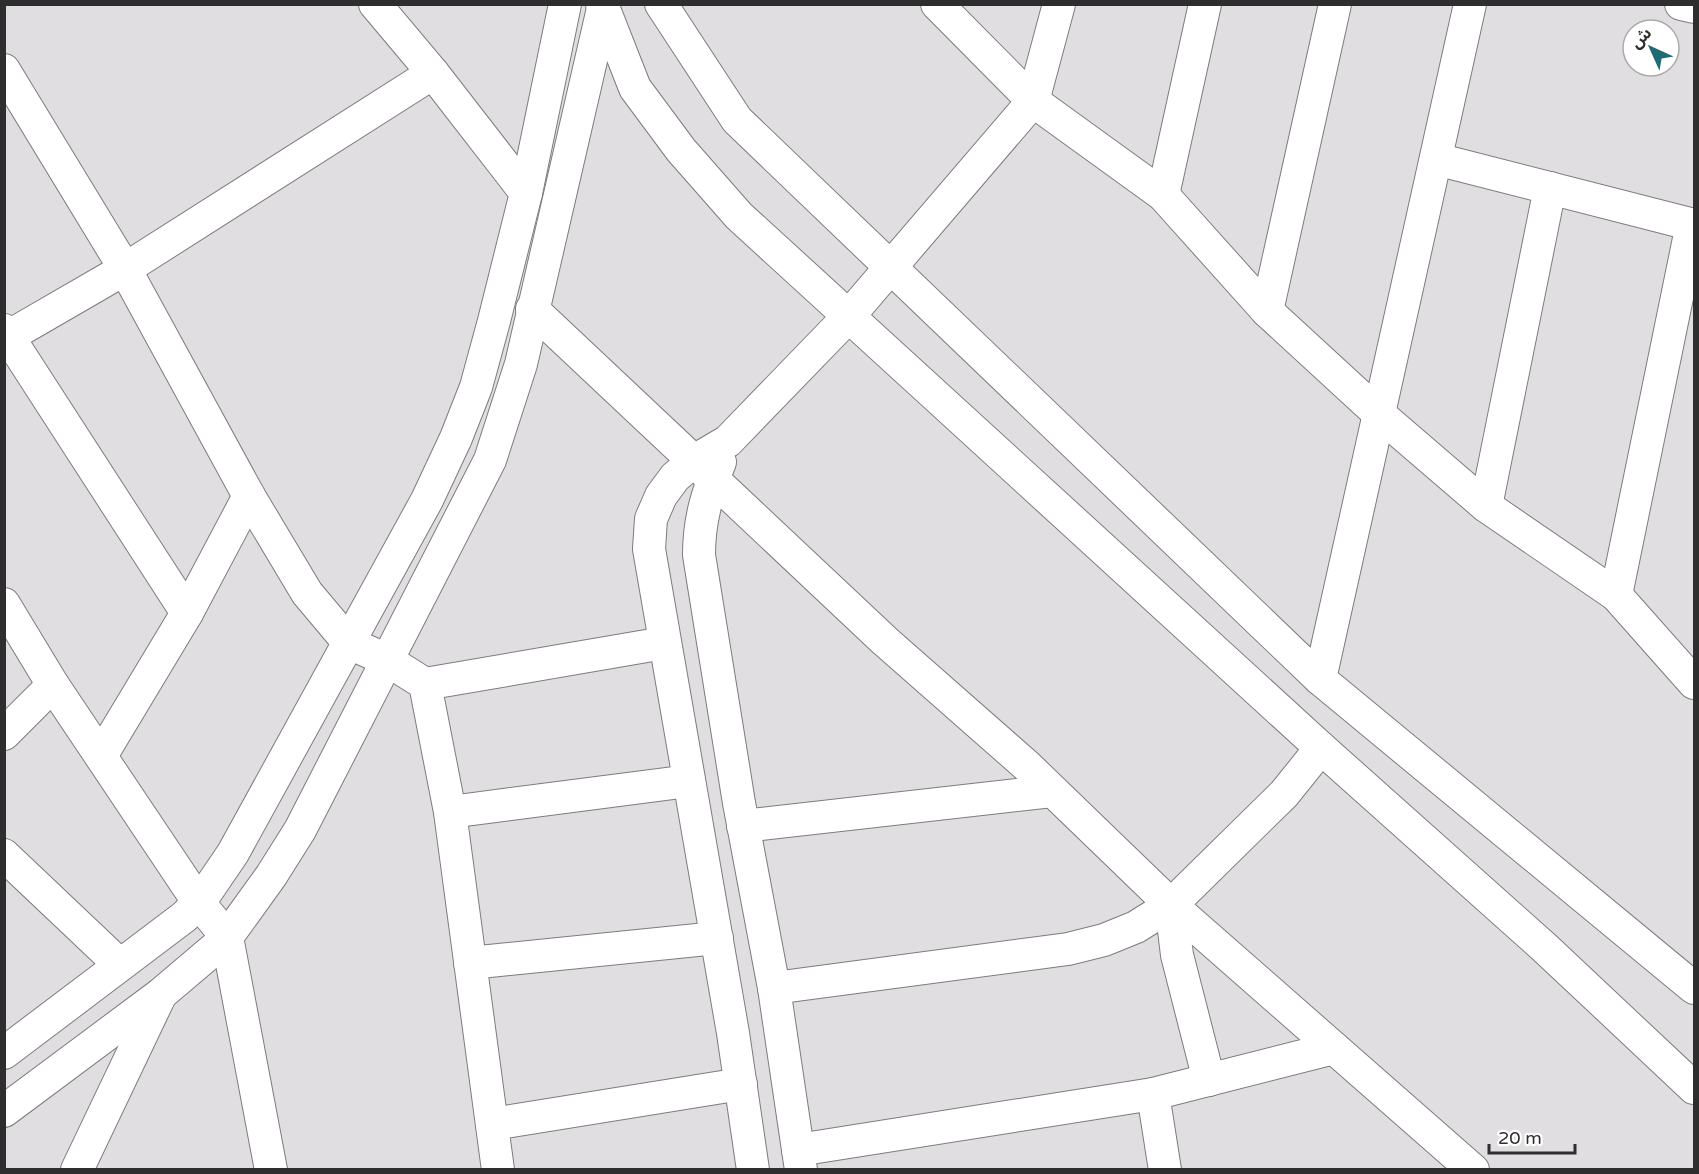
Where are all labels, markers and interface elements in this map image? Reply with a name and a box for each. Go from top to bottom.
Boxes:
north arrow [1621,18,1681,78]
text: ش [1626,23,1656,53]
scale bar [1489,1117,1574,1155]
text: 20 m [1498,1127,1542,1149]

